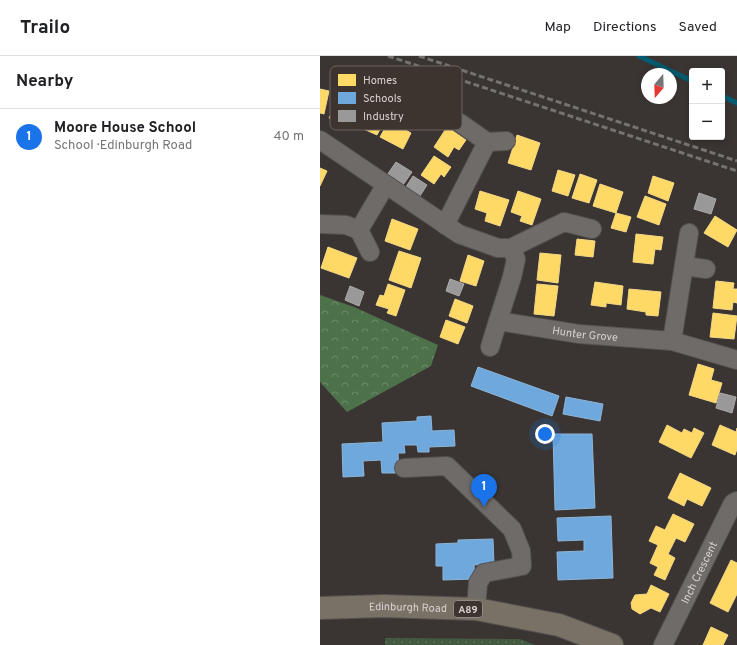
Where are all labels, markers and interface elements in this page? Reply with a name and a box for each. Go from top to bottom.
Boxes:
text: Trailo [20,16,70,40]
text: Map [545,19,571,36]
text: Directions [593,19,657,36]
text: Saved [679,19,717,36]
legend [330,66,462,130]
north arrow [641,68,677,104]
map controls [689,68,725,140]
button: + [689,68,725,104]
text: Nearby [16,71,73,93]
text: Homes [363,74,397,88]
text: Schools [363,92,402,106]
button: − [689,104,725,140]
text: Industry [363,110,404,124]
text: Moore House School [54,119,196,138]
text: 1 [26,129,32,145]
text: 40 m [274,129,304,145]
text: School · Edinburgh Road [54,138,192,154]
street label: Hunter Grove [551,324,619,345]
your location [535,424,555,444]
pin: 1 [471,474,497,507]
street label: Inch Crescent [678,539,721,606]
street label: Edinburgh Road [369,600,447,616]
road number: A89 [454,601,482,617]

